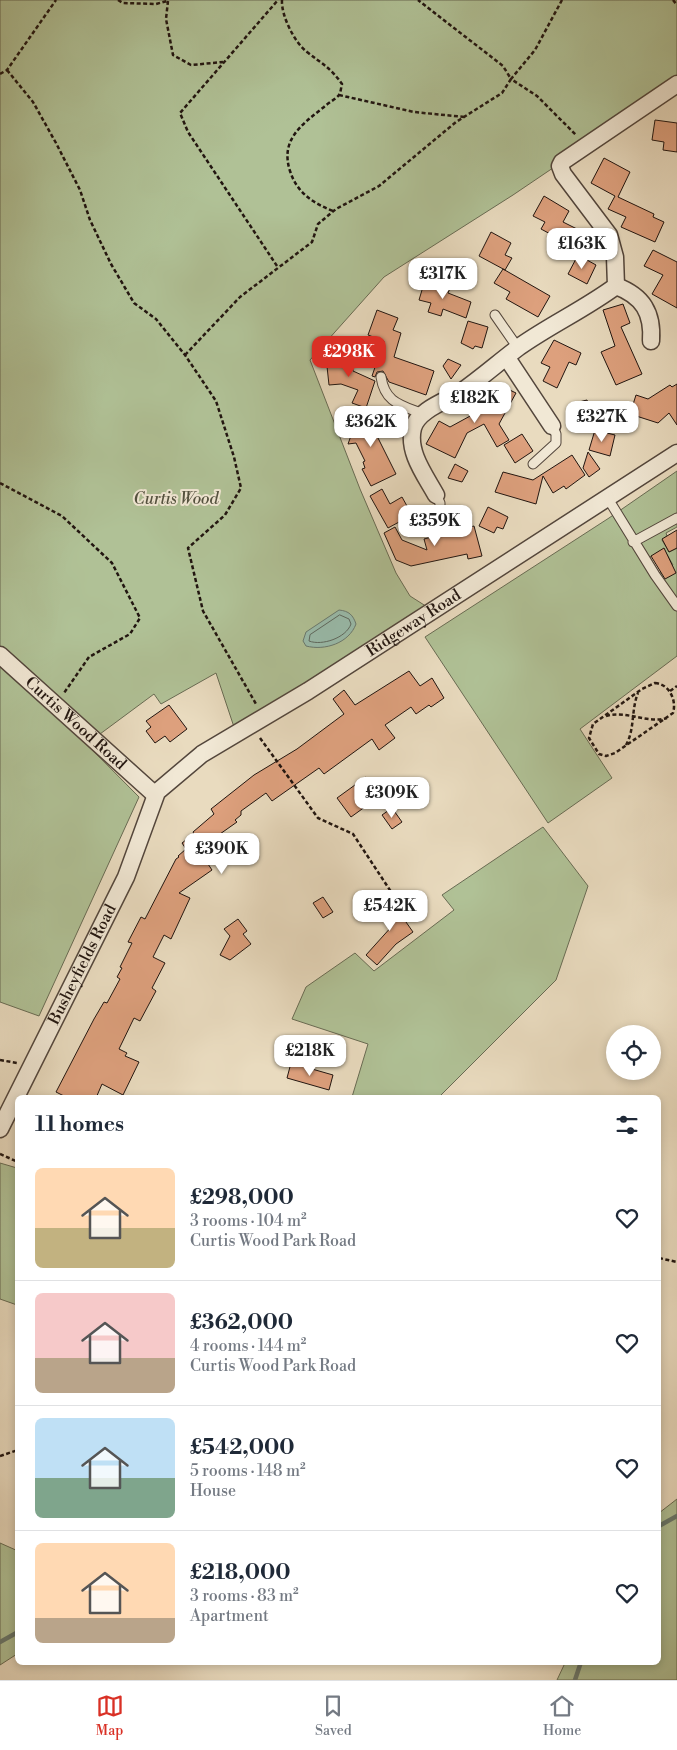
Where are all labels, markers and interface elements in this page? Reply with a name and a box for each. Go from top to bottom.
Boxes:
pin: £163K [547,228,617,270]
text: £163K [558,234,606,254]
pin: £317K [408,258,478,300]
text: £317K [419,264,467,284]
pin: £298K [314,336,384,378]
text: £298K [323,342,375,362]
pin: £182K [440,382,510,424]
text: £182K [450,388,500,408]
pin: £327K [567,400,637,443]
pin: £362K [336,406,406,448]
text: £327K [577,407,627,427]
text: £362K [345,412,397,432]
park label: Curtis Wood [134,489,219,509]
pin: £359K [400,504,470,547]
text: £359K [409,511,461,531]
street label: Ridgeway Road [362,585,465,661]
street label: Curtis Wood Road [21,672,131,774]
pin: £309K [357,776,427,819]
text: £309K [365,783,419,803]
pin: £390K [187,832,257,875]
text: £390K [195,839,249,859]
pin: £542K [355,890,425,932]
text: £542K [364,896,416,916]
street label: Busheyfields Road [43,901,121,1029]
map controls [606,1025,661,1080]
button: locate [606,1025,661,1080]
pin: £218K [275,1034,345,1077]
text: £218K [285,1041,335,1061]
icon: filters [613,1111,641,1139]
text: 11 homes [35,1112,124,1138]
text: £298,000 [190,1185,294,1211]
icon: home [75,1188,135,1248]
icon: heart [613,1204,641,1232]
text: 3 rooms · 104 m² [190,1211,307,1231]
text: Curtis Wood Park Road [190,1231,356,1251]
text: £362,000 [190,1310,293,1336]
icon: home [75,1313,135,1373]
icon: heart [613,1329,641,1357]
text: 4 rooms · 144 m² [190,1336,306,1356]
text: Curtis Wood Park Road [190,1356,356,1376]
text: £542,000 [190,1435,295,1461]
icon: home [75,1438,135,1498]
icon: heart [613,1454,641,1482]
text: 5 rooms · 148 m² [190,1461,306,1481]
text: House [190,1481,236,1501]
text: £218,000 [190,1560,291,1586]
icon: home [75,1563,135,1623]
icon: heart [613,1579,641,1607]
text: 3 rooms · 83 m² [190,1586,299,1606]
text: Apartment [190,1606,269,1626]
tab: Map [96,1692,124,1740]
tab: Saved [315,1692,352,1740]
tab: Home [543,1692,581,1740]

